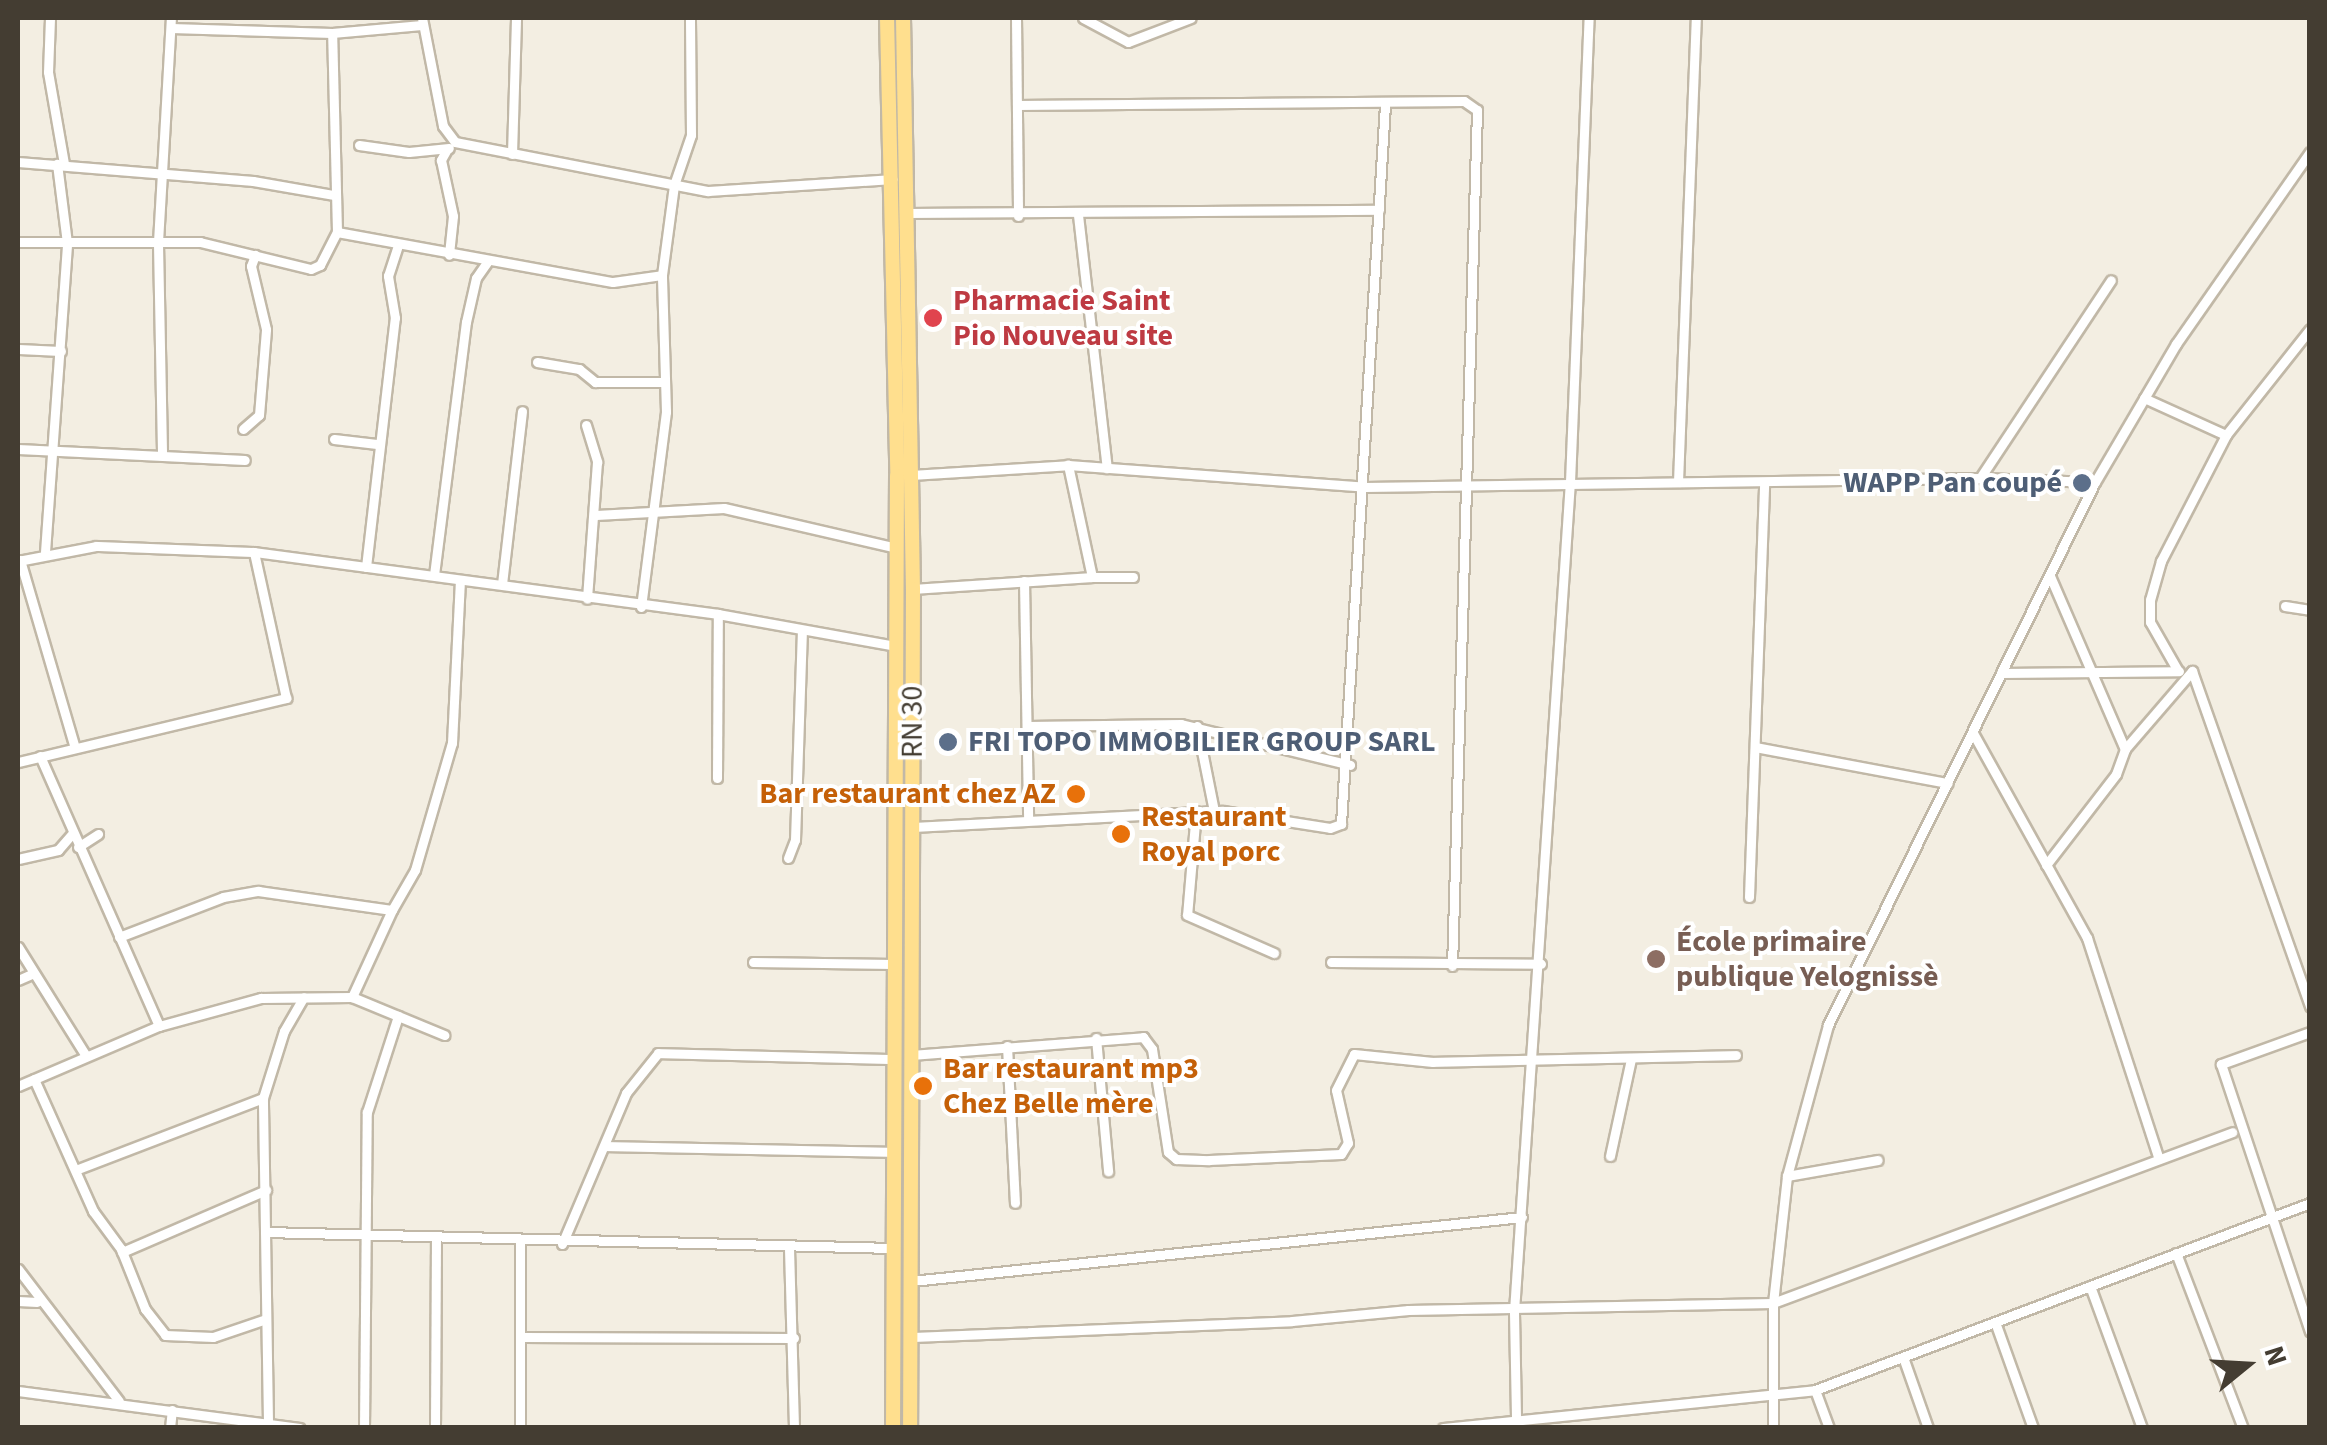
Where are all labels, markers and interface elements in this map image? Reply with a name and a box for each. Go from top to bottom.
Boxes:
place label: Pharmacie Saint Pio Nouveau site [953,283,1173,354]
marker: Pharmacie Saint Pio Nouveau site [922,307,944,329]
place label: WAPP Pan coupé [1843,465,2062,501]
marker: WAPP Pan coupé [2071,472,2093,494]
street label: RN 30 [895,686,931,758]
place label: FRI TOPO IMMOBILIER GROUP SARL [968,724,1435,760]
marker: FRI TOPO IMMOBILIER GROUP SARL [937,731,959,753]
place label: Bar restaurant chez AZ [759,776,1056,812]
marker: Bar restaurant chez AZ [1065,783,1087,805]
place label: Restaurant Royal porc [1141,799,1287,870]
marker: Restaurant Royal porc [1110,823,1132,845]
place label: École primaire publique Yelognissè [1676,924,1939,994]
marker: École primaire publique Yelognissè [1645,948,1667,970]
place label: Bar restaurant mp3 Chez Belle mère [943,1051,1199,1122]
marker: Bar restaurant mp3 Chez Belle mère [912,1075,934,1097]
north arrow [2197,1315,2297,1415]
text: N [2254,1341,2297,1371]

